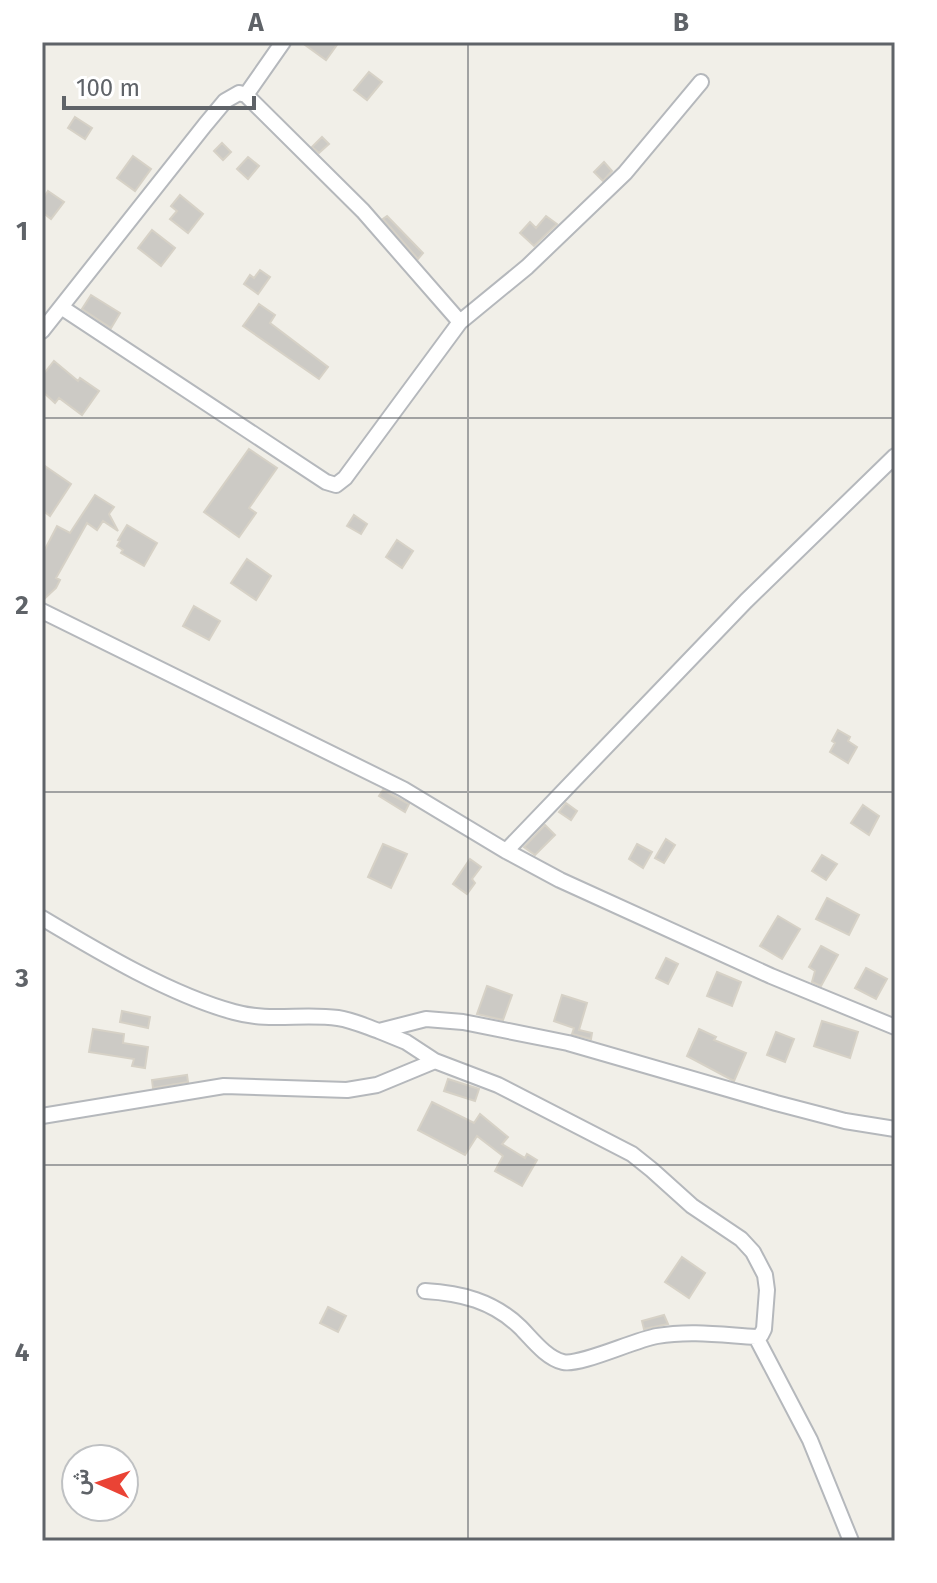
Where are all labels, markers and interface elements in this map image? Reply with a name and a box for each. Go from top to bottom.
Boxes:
text: A [247,7,264,38]
text: B [673,7,689,38]
scale bar [64,60,254,110]
text: 100 m [76,74,140,102]
text: 1 [16,216,28,247]
text: 2 [15,590,29,621]
text: 3 [14,963,29,994]
text: 4 [15,1337,30,1368]
north arrow [60,1443,140,1523]
text: ش [66,1468,95,1496]

